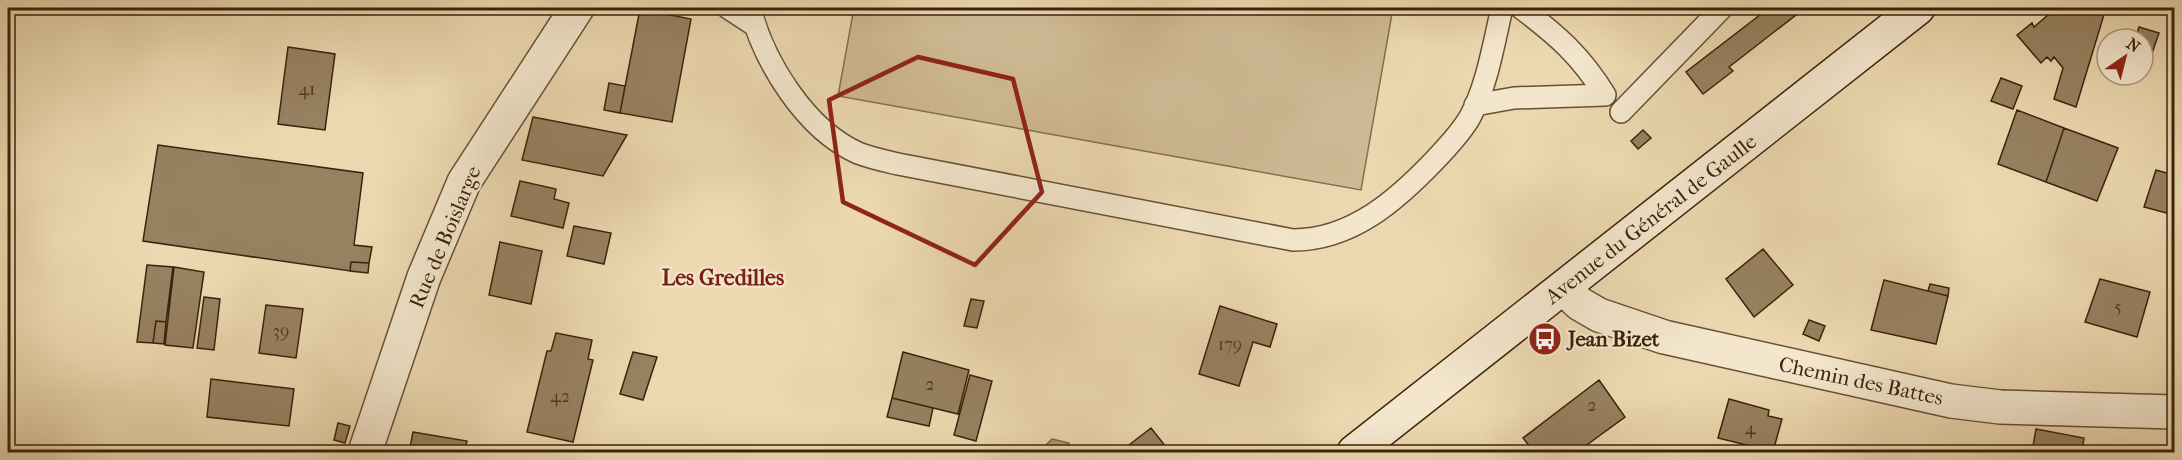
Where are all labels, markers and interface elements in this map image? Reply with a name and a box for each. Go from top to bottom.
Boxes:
north arrow [2095,27,2155,87]
text: N [2123,34,2144,57]
house number: 41 [298,79,316,100]
street label: Avenue du Général de Gaulle [1540,129,1761,310]
street label: Rue de Boislarge [404,162,486,312]
district label: Les Gredilles [662,265,784,291]
house number: 5 [2114,297,2122,318]
house number: 39 [273,321,289,342]
bus stop icon: Jean Bizet [1527,321,1563,357]
place label: Jean Bizet [1566,327,1660,351]
house number: 179 [1218,334,1242,355]
street label: Chemin des Battes [1777,352,1945,410]
house number: 2 [925,374,935,395]
house number: 42 [550,386,570,407]
house number: 2 [1587,395,1597,416]
house number: 4 [1745,418,1756,439]

